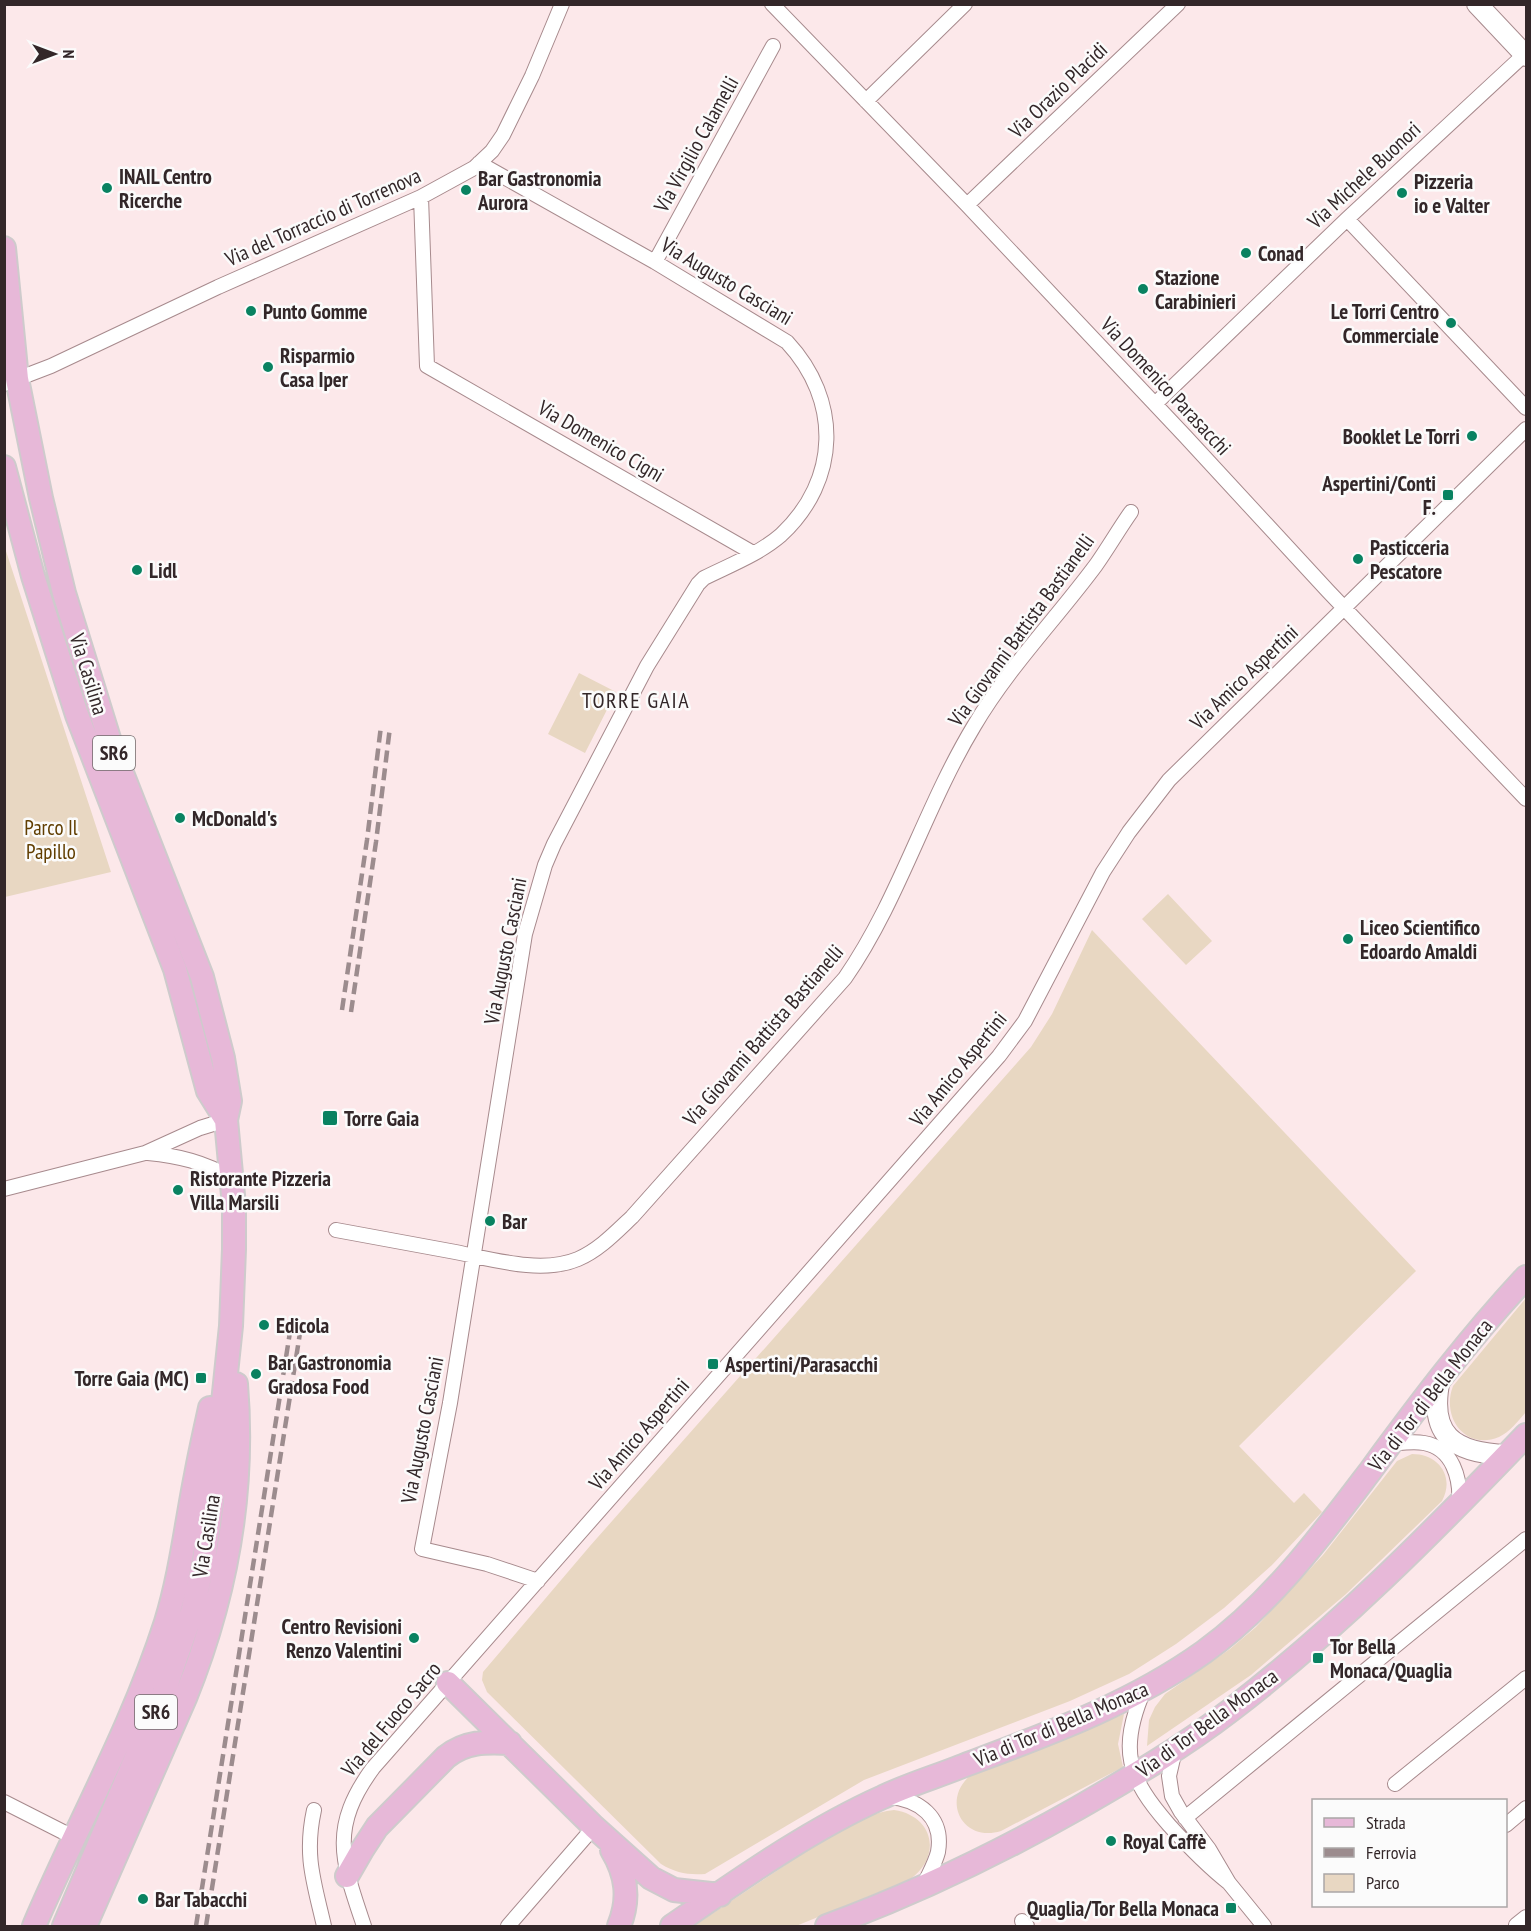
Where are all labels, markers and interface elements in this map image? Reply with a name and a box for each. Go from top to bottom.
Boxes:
north arrow [24,24,84,84]
street label: Via Orazio Placidi [1002,36,1113,144]
text: N [59,50,79,58]
street label: Via Virgilio Calamelli [647,71,744,217]
street label: Via Michele Buonori [1301,116,1426,235]
street label: Via del Torraccio di Torrenova [220,162,425,273]
place label: INAIL Centro Ricerche [119,163,212,214]
place label: Bar Gastronomia Aurora [477,165,602,216]
place label: Pizzeria io e Valter [1414,168,1491,219]
marker: INAIL Centro Ricerche [100,181,114,195]
marker: Bar Gastronomia Aurora [459,183,473,197]
marker: Pizzeria io e Valter [1395,186,1409,200]
street label: Via Augusto Casciani [655,231,798,331]
place label: Conad [1258,240,1304,267]
marker: Conad [1239,246,1253,260]
place label: Stazione Carabinieri [1155,264,1236,315]
marker: Stazione Carabinieri [1136,282,1150,296]
place label: Punto Gomme [263,298,368,325]
place label: Le Torri Centro Commerciale [1331,298,1439,349]
marker: Punto Gomme [244,304,258,318]
street label: Via Domenico Parasacchi [1094,310,1237,461]
marker: Le Torri Centro Commerciale [1444,316,1458,330]
place label: Risparmio Casa Iper [280,342,355,393]
marker: Risparmio Casa Iper [261,360,275,374]
street label: Via Domenico Cigni [532,394,669,488]
place label: Booklet Le Torri [1343,423,1460,450]
marker: Booklet Le Torri [1465,429,1479,443]
place label: Aspertini/Conti F. [1321,470,1436,521]
marker: Aspertini/Conti F. [1441,488,1455,502]
street label: Via Giovanni Battista Bastianelli [941,528,1100,732]
place label: Pasticceria Pescatore [1370,534,1449,585]
marker: Pasticceria Pescatore [1351,552,1365,566]
place label: Lidl [149,557,178,584]
marker: Lidl [130,563,144,577]
street label: Via Amico Aspertini [1184,619,1304,736]
street label: Via Casilina [64,629,114,718]
district label: TORRE GAIA [582,686,690,714]
road number: SR6 [93,736,135,770]
place label: McDonald's [192,805,277,832]
marker: McDonald's [173,811,187,825]
park label: Parco Il Papillo [24,814,78,865]
street label: Via Augusto Casciani [477,875,532,1028]
place label: Liceo Scientifico Edoardo Amaldi [1360,914,1480,965]
marker: Liceo Scientifico Edoardo Amaldi [1341,932,1355,946]
street label: Via Giovanni Battista Bastianelli [676,939,849,1132]
street label: Via Amico Aspertini [903,1006,1013,1133]
place label: Torre Gaia [344,1105,419,1132]
marker: Torre Gaia [321,1109,339,1127]
place label: Ristorante Pizzeria Villa Marsili [189,1165,331,1216]
marker: Ristorante Pizzeria Villa Marsili [171,1183,185,1197]
place label: Bar [502,1208,528,1235]
marker: Bar [483,1214,497,1228]
place label: Edicola [276,1312,330,1339]
street label: Via di Tor di Bella Monaca [1361,1313,1498,1478]
marker: Edicola [257,1318,271,1332]
place label: Bar Gastronomia Gradosa Food [268,1349,392,1400]
place label: Aspertini/Parasacchi [724,1351,878,1378]
street label: Via Augusto Casciani [394,1354,449,1507]
marker: Aspertini/Parasacchi [706,1357,720,1371]
place label: Torre Gaia (MC) [74,1365,189,1392]
marker: Bar Gastronomia Gradosa Food [249,1367,263,1381]
marker: Torre Gaia (MC) [194,1371,208,1385]
street label: Via Amico Aspertini [582,1372,695,1496]
street label: Via Casilina [186,1493,226,1580]
place label: Centro Revisioni Renzo Valentini [282,1613,402,1664]
marker: Centro Revisioni Renzo Valentini [407,1631,421,1645]
place label: Tor Bella Monaca/Quaglia [1330,1633,1453,1684]
marker: Tor Bella Monaca/Quaglia [1311,1651,1325,1665]
street label: Via del Fuoco Sacro [335,1656,447,1783]
street label: Via di Tor Bella Monaca [1130,1663,1283,1784]
street label: Via di Tor di Bella Monaca [969,1675,1152,1773]
road number: SR6 [135,1695,177,1729]
legend [1312,1799,1507,1907]
text: Strada [1366,1811,1406,1834]
place label: Royal Caffè [1123,1828,1206,1855]
marker: Royal Caffè [1104,1834,1118,1848]
text: Ferrovia [1366,1841,1416,1864]
text: Parco [1366,1871,1400,1894]
place label: Bar Tabacchi [155,1886,247,1913]
marker: Bar Tabacchi [136,1892,150,1906]
place label: Quaglia/Tor Bella Monaca [1027,1895,1219,1922]
marker: Quaglia/Tor Bella Monaca [1224,1901,1238,1915]

